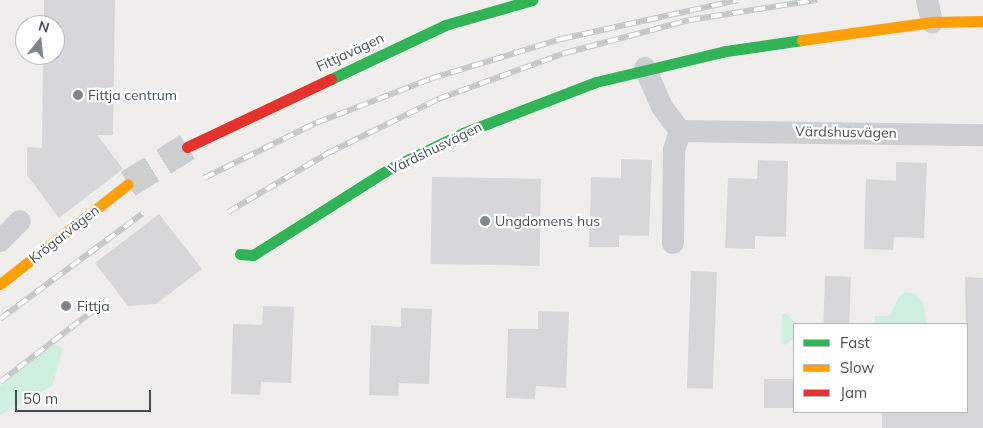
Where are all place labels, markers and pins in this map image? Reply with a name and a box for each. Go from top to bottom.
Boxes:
place label: Fittja centrum [88,87,177,103]
marker: Fittja centrum [72,89,84,101]
place label: Ungdomens hus [495,213,600,229]
marker: Ungdomens hus [479,215,491,227]
place label: Fittja [77,298,110,314]
marker: Fittja [59,299,73,313]

